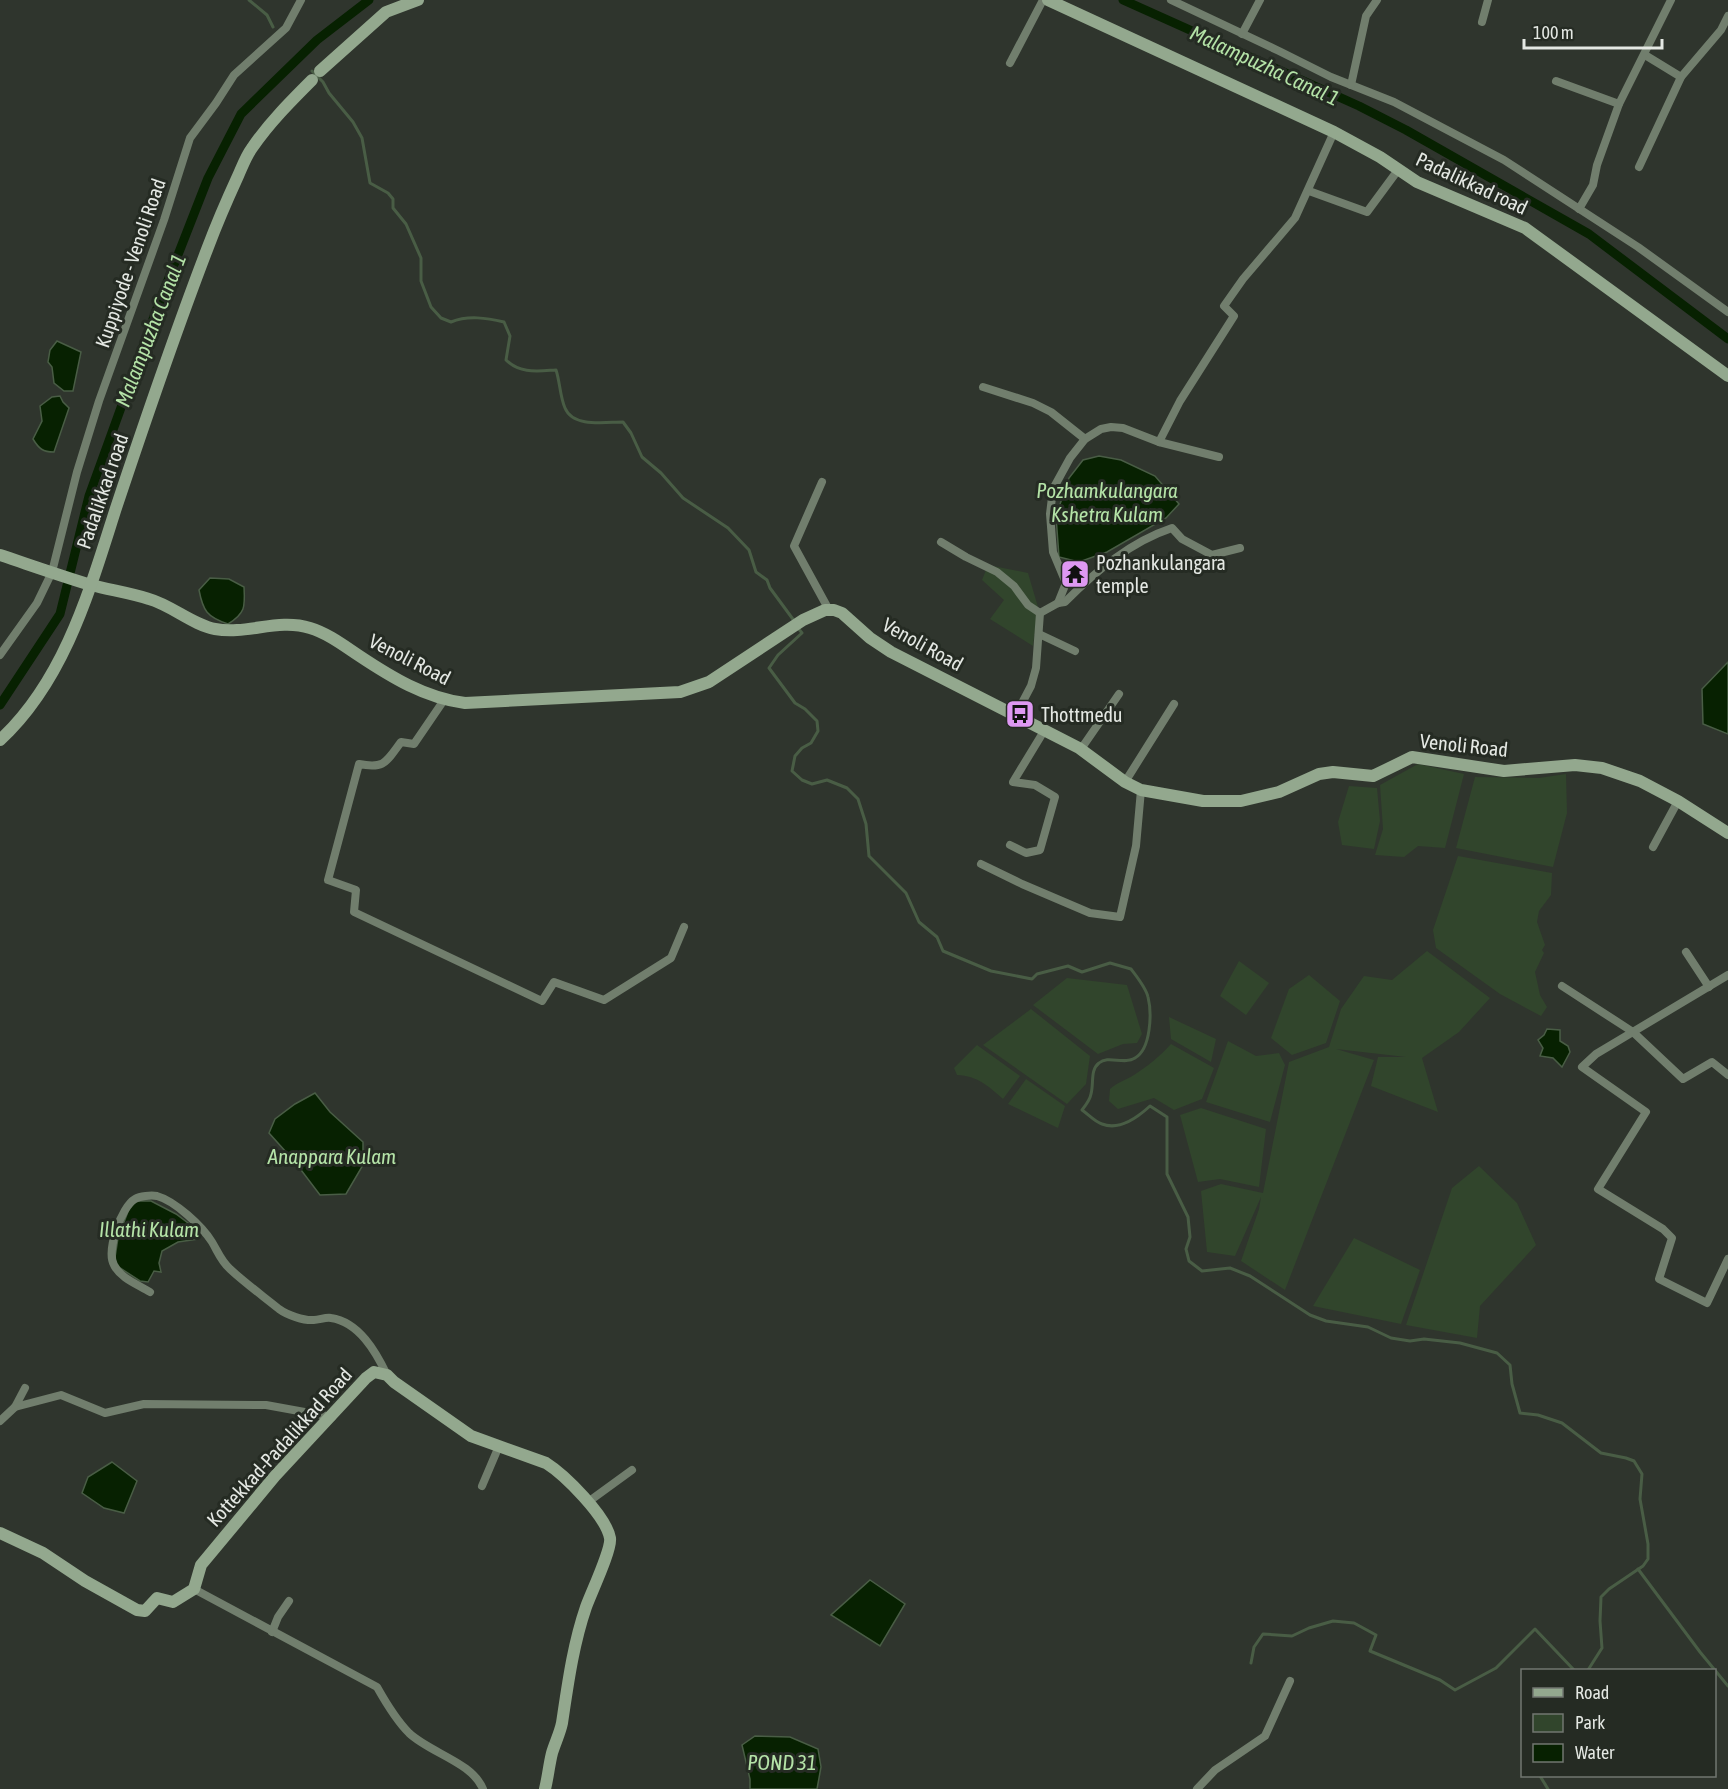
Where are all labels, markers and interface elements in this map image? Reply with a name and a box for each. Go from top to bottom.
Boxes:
scale bar [1524,12,1662,50]
water label: Malampuzha Canal 1 [1187,20,1343,110]
text: 100 m [1533,22,1574,43]
street label: Padalikkad road [1412,147,1532,219]
street label: Kuppiyode - Venoli Road [90,175,170,351]
water label: Malampuzha Canal 1 [110,250,190,410]
street label: Padalikkad road [71,430,133,552]
water label: Pozhamkulangara Kshetra Kulam [1036,478,1178,526]
place label: Pozhankulangara temple [1096,551,1226,597]
temple icon: Pozhankulangara temple [1059,558,1091,590]
street label: Venoli Road [879,613,967,675]
street label: Venoli Road [365,629,455,689]
bus stop icon: Thottmedu [1004,698,1036,730]
place label: Thottmedu [1041,703,1123,726]
street label: Venoli Road [1419,729,1509,761]
water label: Anappara Kulam [267,1144,396,1168]
water label: Illathi Kulam [99,1217,199,1241]
street label: Kottekkad-Padalikkad Road [202,1363,356,1531]
legend [1521,1669,1716,1777]
text: Road [1575,1682,1609,1703]
text: Park [1575,1712,1605,1733]
text: Water [1575,1742,1615,1763]
water label: POND 31 [747,1750,817,1774]

